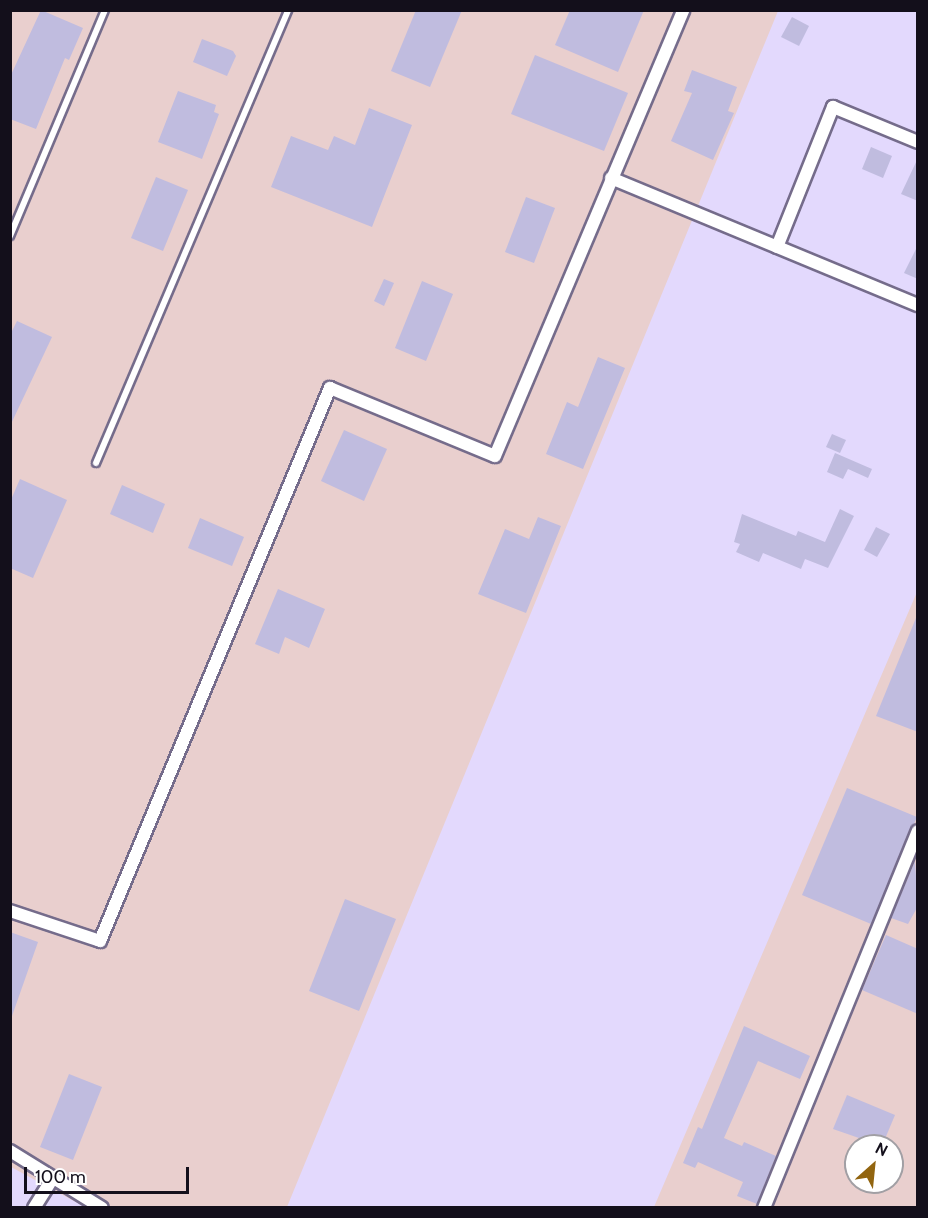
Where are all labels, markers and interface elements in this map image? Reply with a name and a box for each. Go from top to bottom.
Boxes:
north arrow [844,1134,904,1194]
text: N [872,1138,891,1160]
scale bar [27,1155,192,1193]
text: 100 m [35,1166,86,1188]

